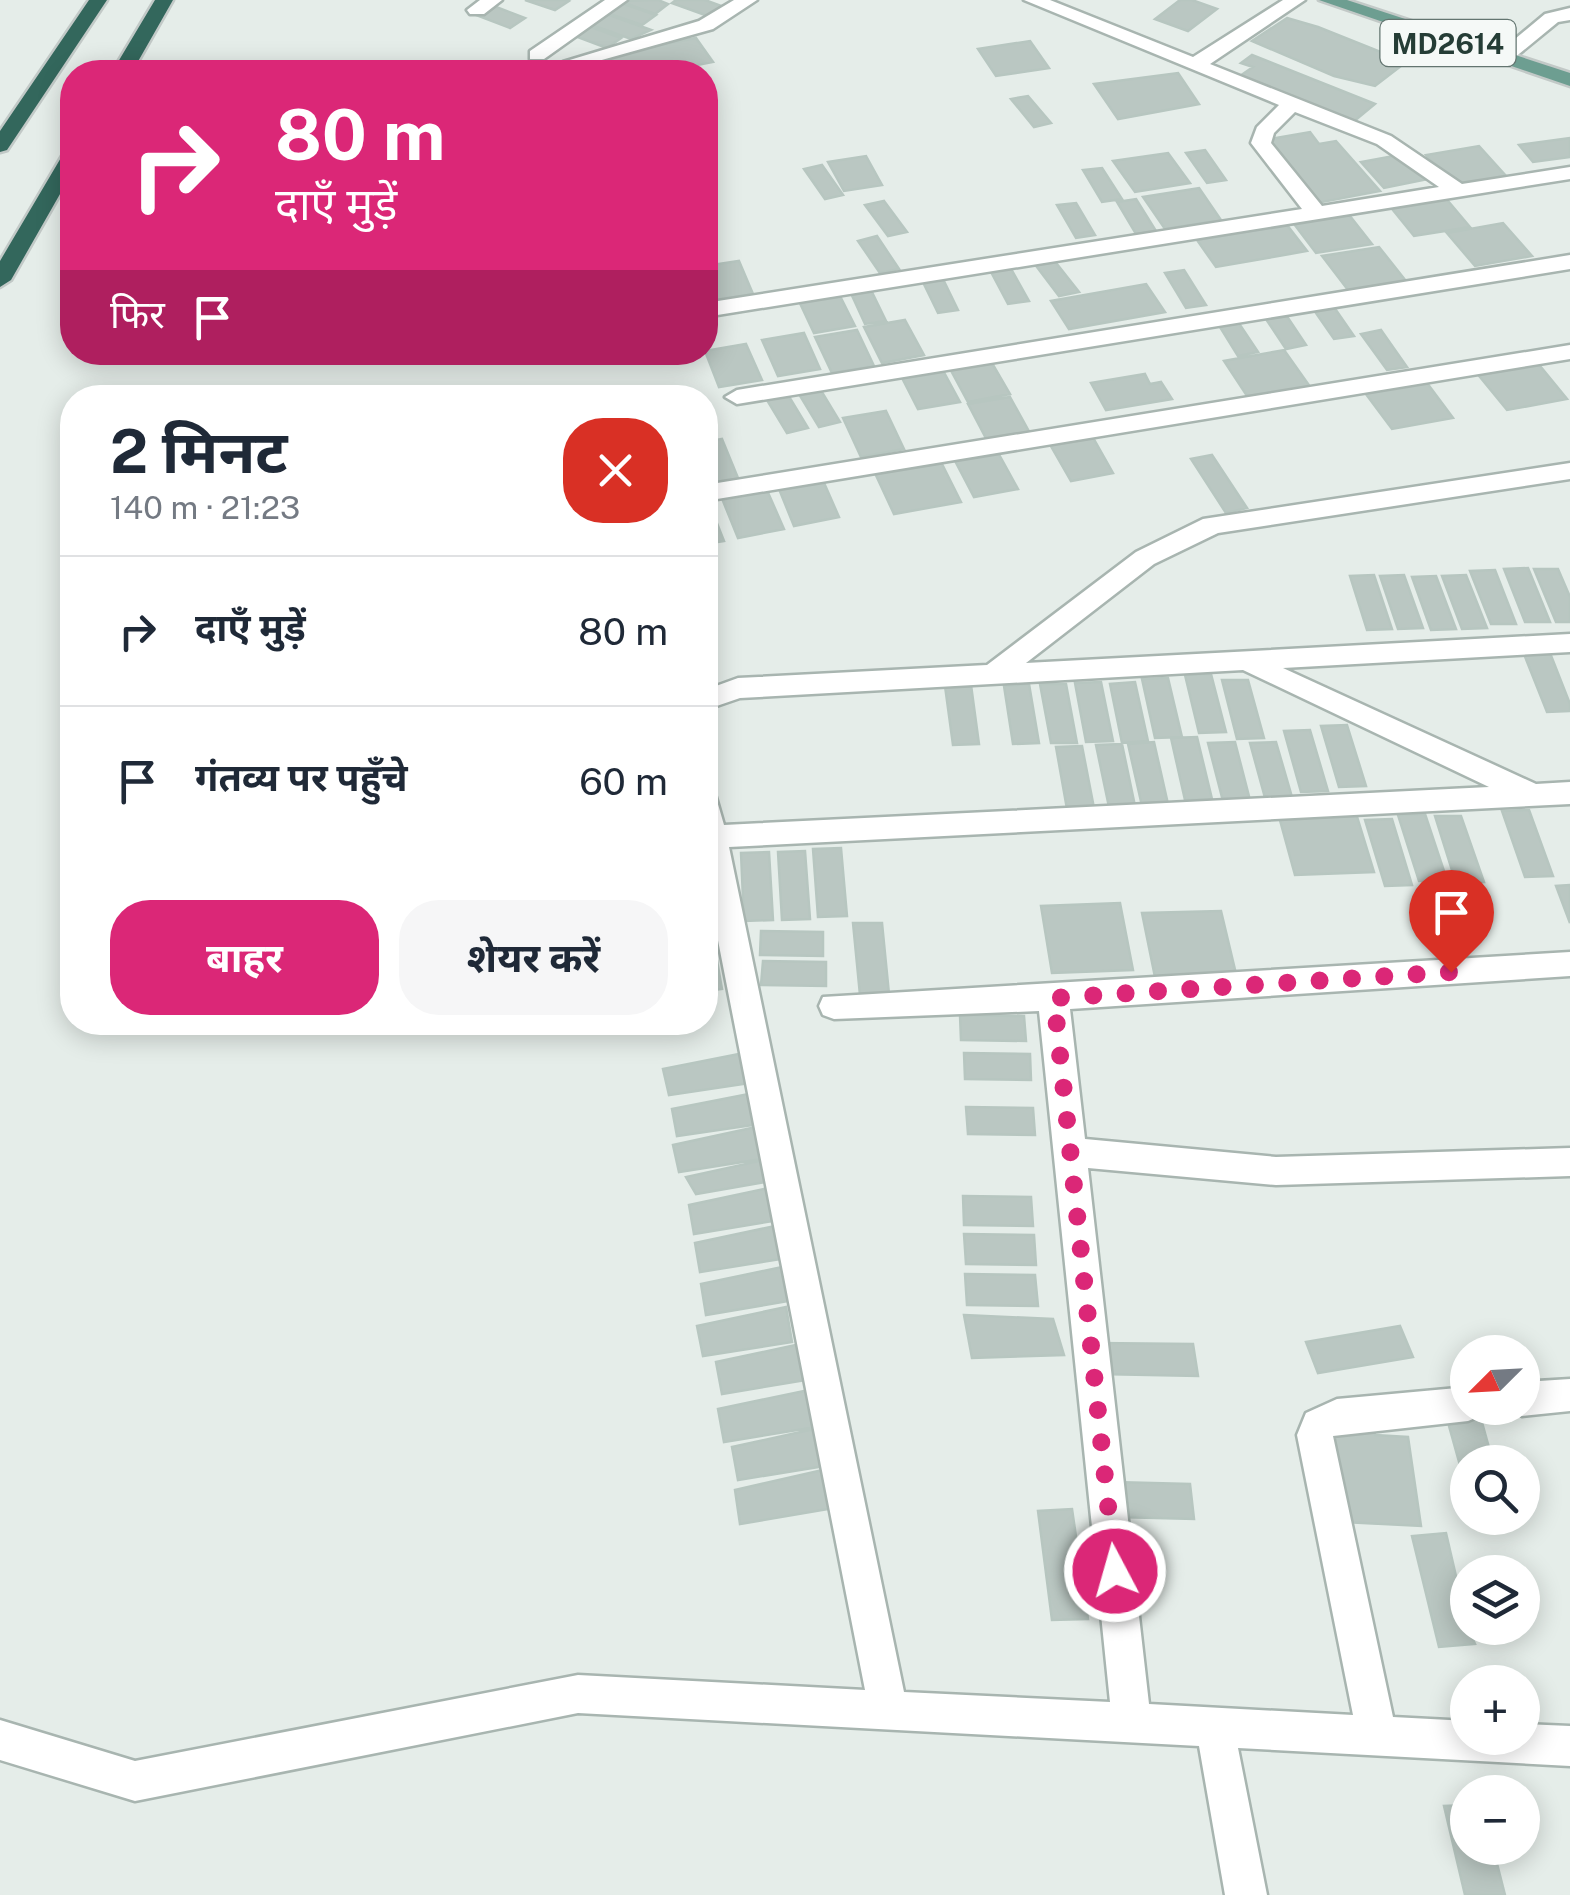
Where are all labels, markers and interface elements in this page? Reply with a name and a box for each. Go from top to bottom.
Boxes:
road number: MD2614 [1380,20,1516,66]
text: 80 m [275,93,445,176]
icon: right [110,100,240,230]
text: दाएँ मुड़ें [275,177,397,230]
icon: arrive [185,290,240,345]
text: फिर [110,292,165,337]
text: 2 मिनट [110,416,288,487]
button: close [563,418,668,523]
text: 140 m · 21:23 [110,489,300,526]
icon: right [110,604,165,659]
text: दाएँ मुड़ें [195,605,306,650]
text: 80 m [578,609,668,654]
icon: arrive [110,754,165,809]
text: गंतव्य पर पहुँचे [195,755,408,800]
text: 60 m [579,759,668,804]
pin [1409,870,1494,973]
icon: arrive [1424,885,1479,940]
button: बाहर [110,900,379,1015]
button: शेयर करें [399,900,668,1015]
north arrow [1450,1335,1540,1425]
map controls [1450,1335,1540,1865]
button: search [1450,1445,1540,1535]
position arrow [1063,1519,1167,1623]
button: layers [1450,1555,1540,1645]
button: + [1450,1665,1540,1755]
button: − [1450,1775,1540,1865]

